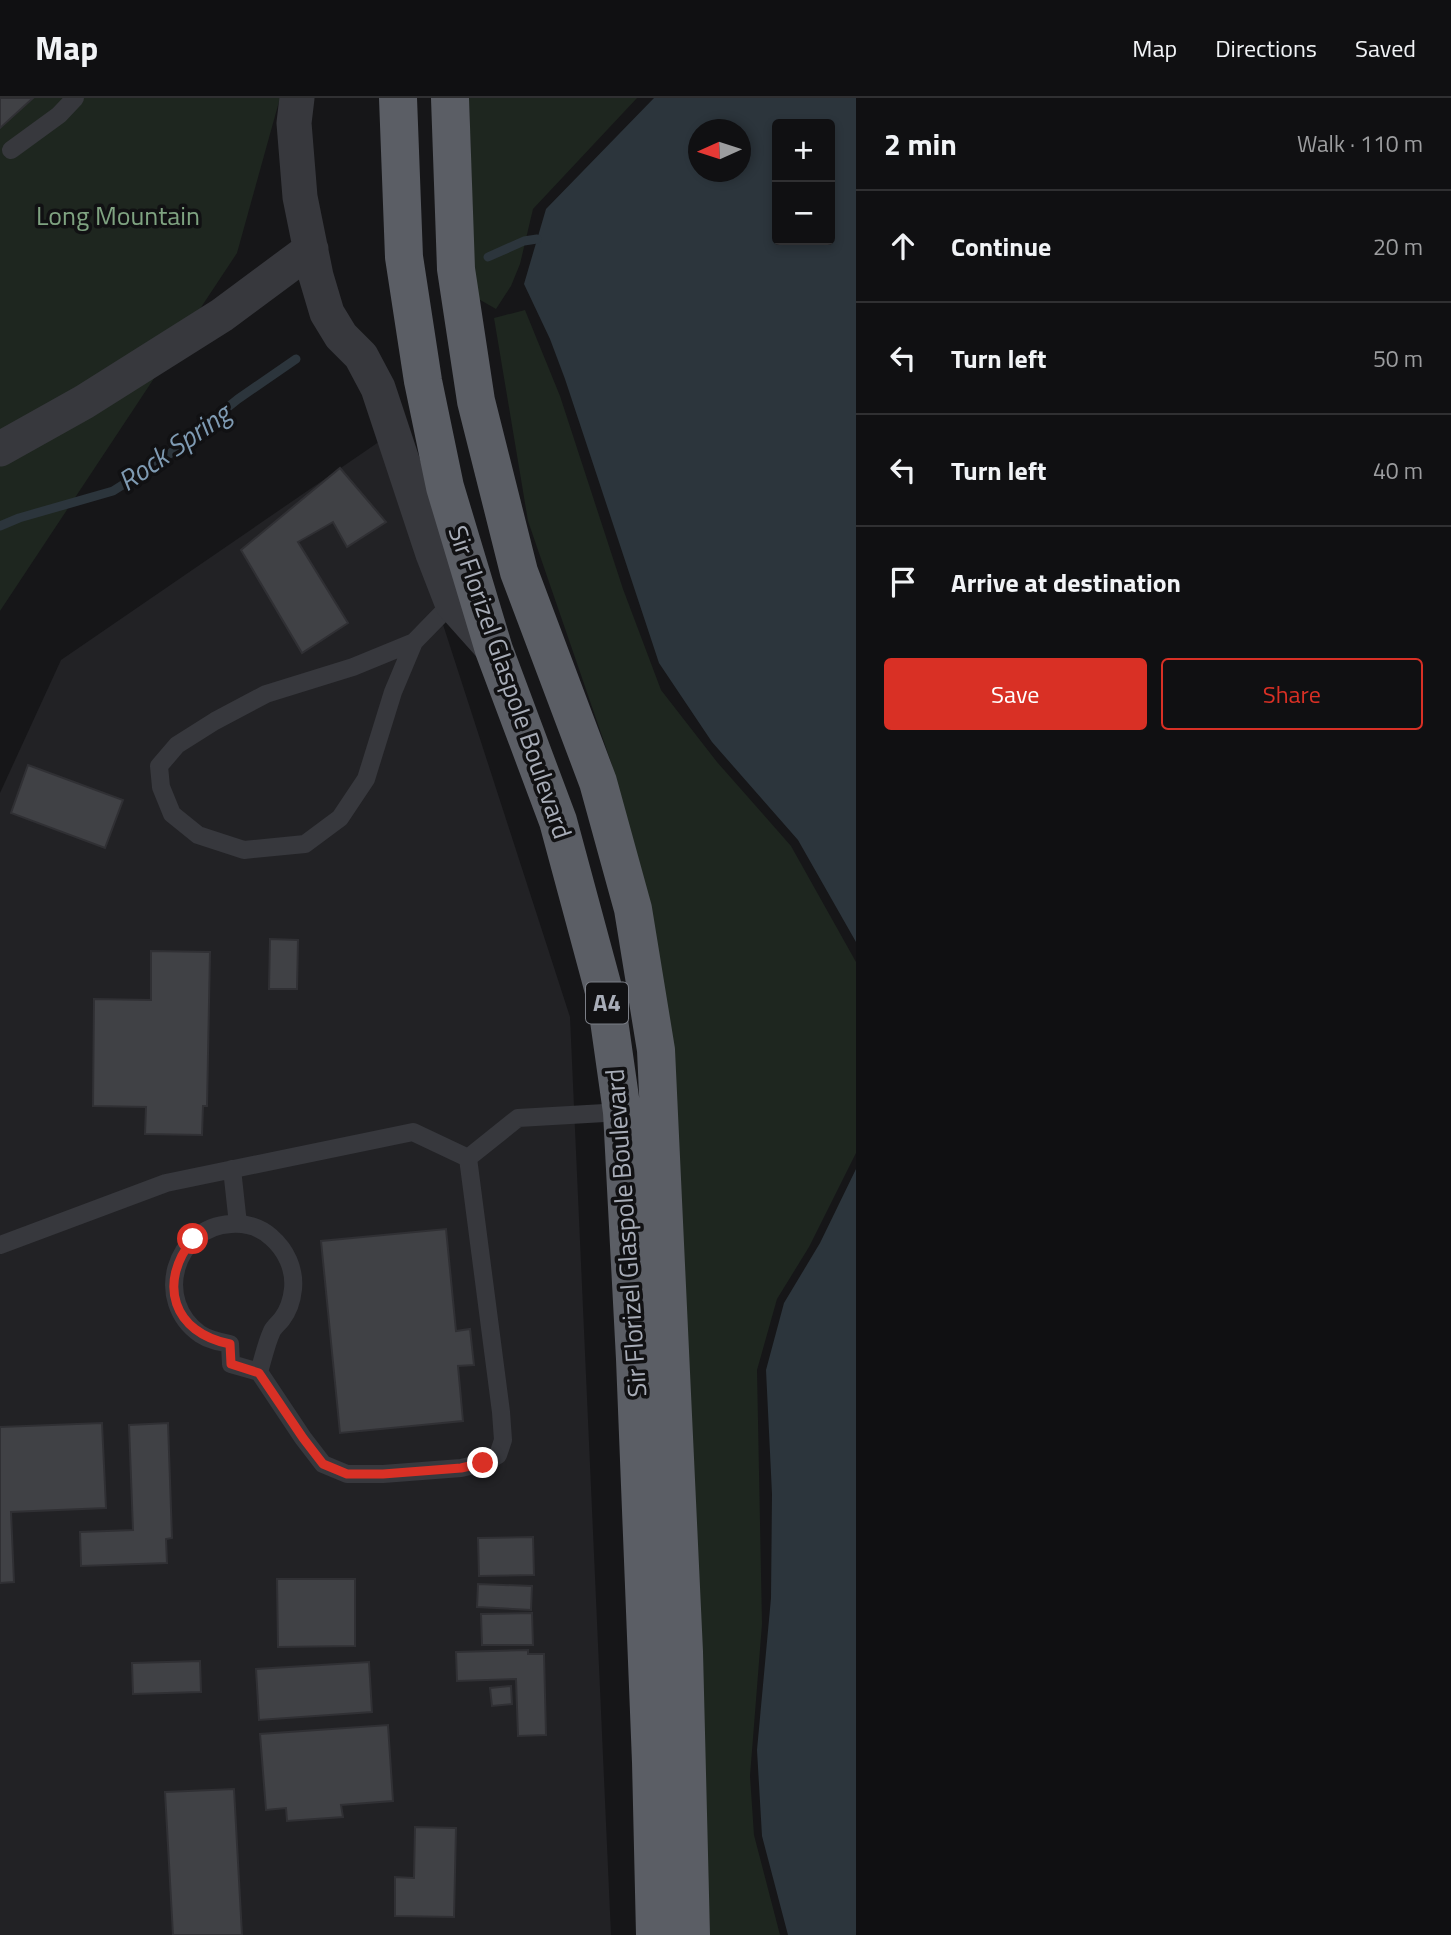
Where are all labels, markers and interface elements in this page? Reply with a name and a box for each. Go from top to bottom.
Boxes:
text: Map [35,23,98,73]
text: Map [1132,30,1177,66]
text: Directions [1215,30,1317,66]
text: Saved [1355,30,1416,66]
north arrow [688,119,751,182]
map controls [772,119,835,245]
button: + [772,119,835,182]
text: 2 min [884,121,957,167]
text: Walk · 110 m [1297,126,1423,161]
button: − [772,182,835,245]
park label: Long Mountain [36,196,200,235]
icon: ahead [884,227,922,265]
text: Continue [951,227,1051,266]
text: 20 m [1373,229,1423,264]
icon: left [884,339,922,377]
text: Turn left [951,339,1046,378]
text: 50 m [1373,341,1423,376]
water label: Rock Spring [109,390,241,501]
icon: left [884,451,922,489]
text: Turn left [951,451,1046,490]
text: 40 m [1373,453,1423,488]
street label: Sir Florizel Glaspole Boulevard [439,520,582,844]
icon: arrive [884,563,922,601]
text: Arrive at destination [951,563,1181,602]
button: Save [884,658,1147,730]
button: Share [1161,658,1423,730]
road number: A4 [586,982,628,1023]
street label: Sir Florizel Glaspole Boulevard [595,1068,656,1398]
route start [177,1223,208,1254]
route end [467,1447,498,1478]

